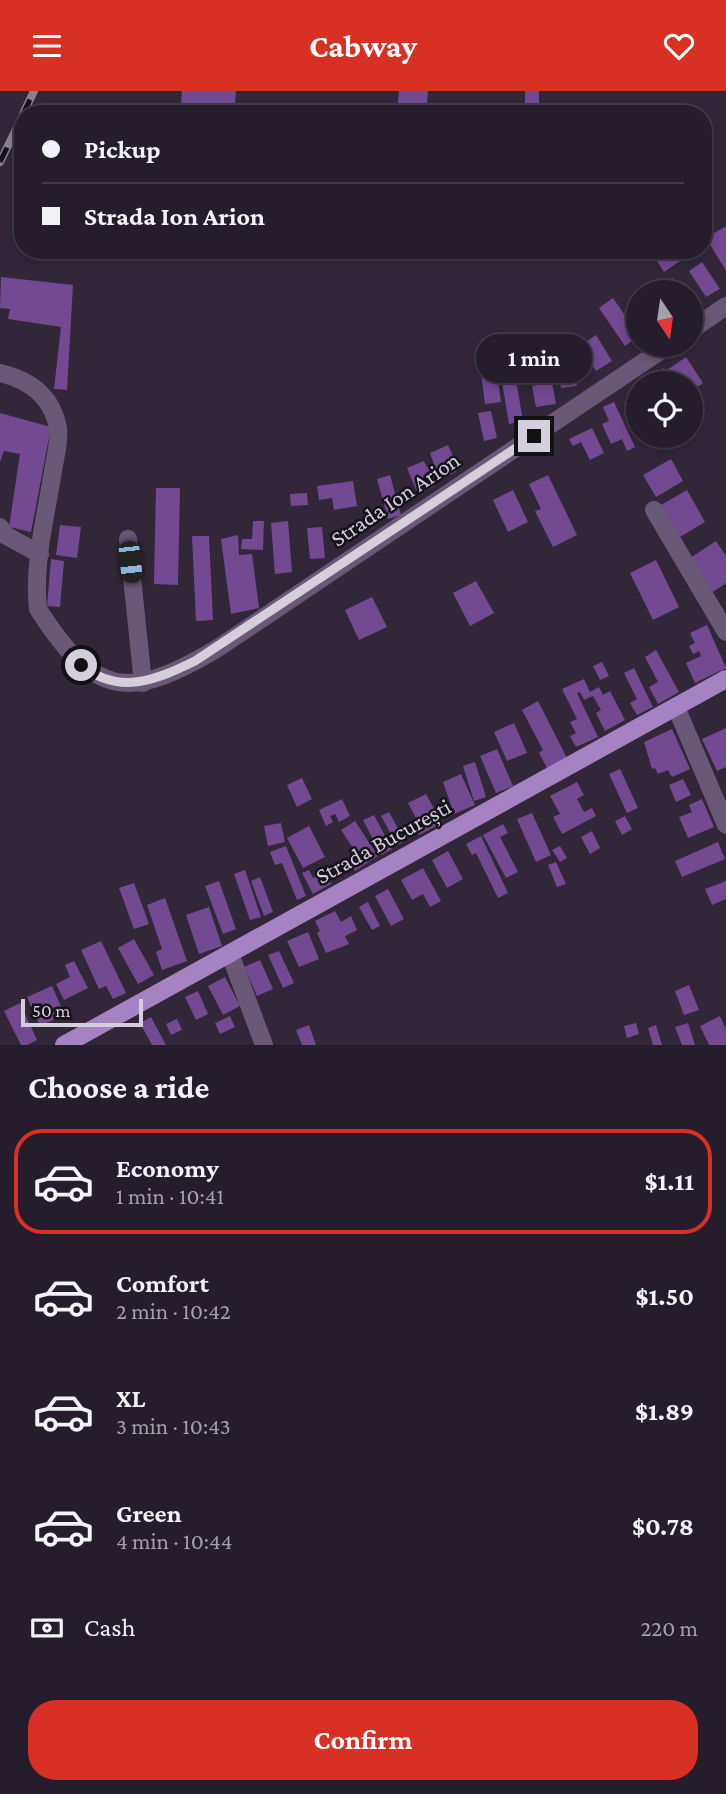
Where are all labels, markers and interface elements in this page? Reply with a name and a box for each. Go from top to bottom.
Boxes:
icon: menu [28,27,66,65]
icon: heart [660,27,698,65]
text: Cabway [309,28,417,64]
text: Pickup [84,135,161,164]
text: Strada Ion Arion [84,202,265,231]
north arrow [626,280,704,357]
map controls [626,280,703,448]
callout: 1 min [476,335,592,383]
text: 1 min [508,345,560,371]
button: locate [626,371,703,448]
route end [518,420,550,452]
street label: Strada Ion Arion [326,446,464,552]
car [118,540,143,584]
route start [65,649,97,681]
street label: Strada București [311,793,456,891]
scale bar [21,996,144,1028]
text: 50 m [32,1000,71,1021]
text: Choose a ride [28,1069,209,1105]
icon: car [32,1150,95,1213]
text: Economy [116,1154,219,1183]
text: $1.11 [645,1167,694,1196]
text: 1 min · 10:41 [116,1183,224,1209]
icon: car [32,1265,95,1328]
text: Comfort [116,1269,209,1298]
text: $1.50 [636,1282,694,1311]
text: 2 min · 10:42 [116,1298,231,1324]
icon: car [32,1380,95,1443]
text: XL [116,1384,145,1413]
text: $1.89 [635,1397,694,1426]
text: 3 min · 10:43 [116,1413,231,1439]
icon: car [32,1495,95,1558]
text: Green [116,1499,182,1528]
text: $0.78 [632,1512,694,1541]
text: 4 min · 10:44 [116,1528,232,1554]
icon: cash [28,1609,66,1647]
text: Cash [84,1613,135,1642]
text: 220 m [640,1615,698,1641]
button: Confirm [28,1700,698,1780]

